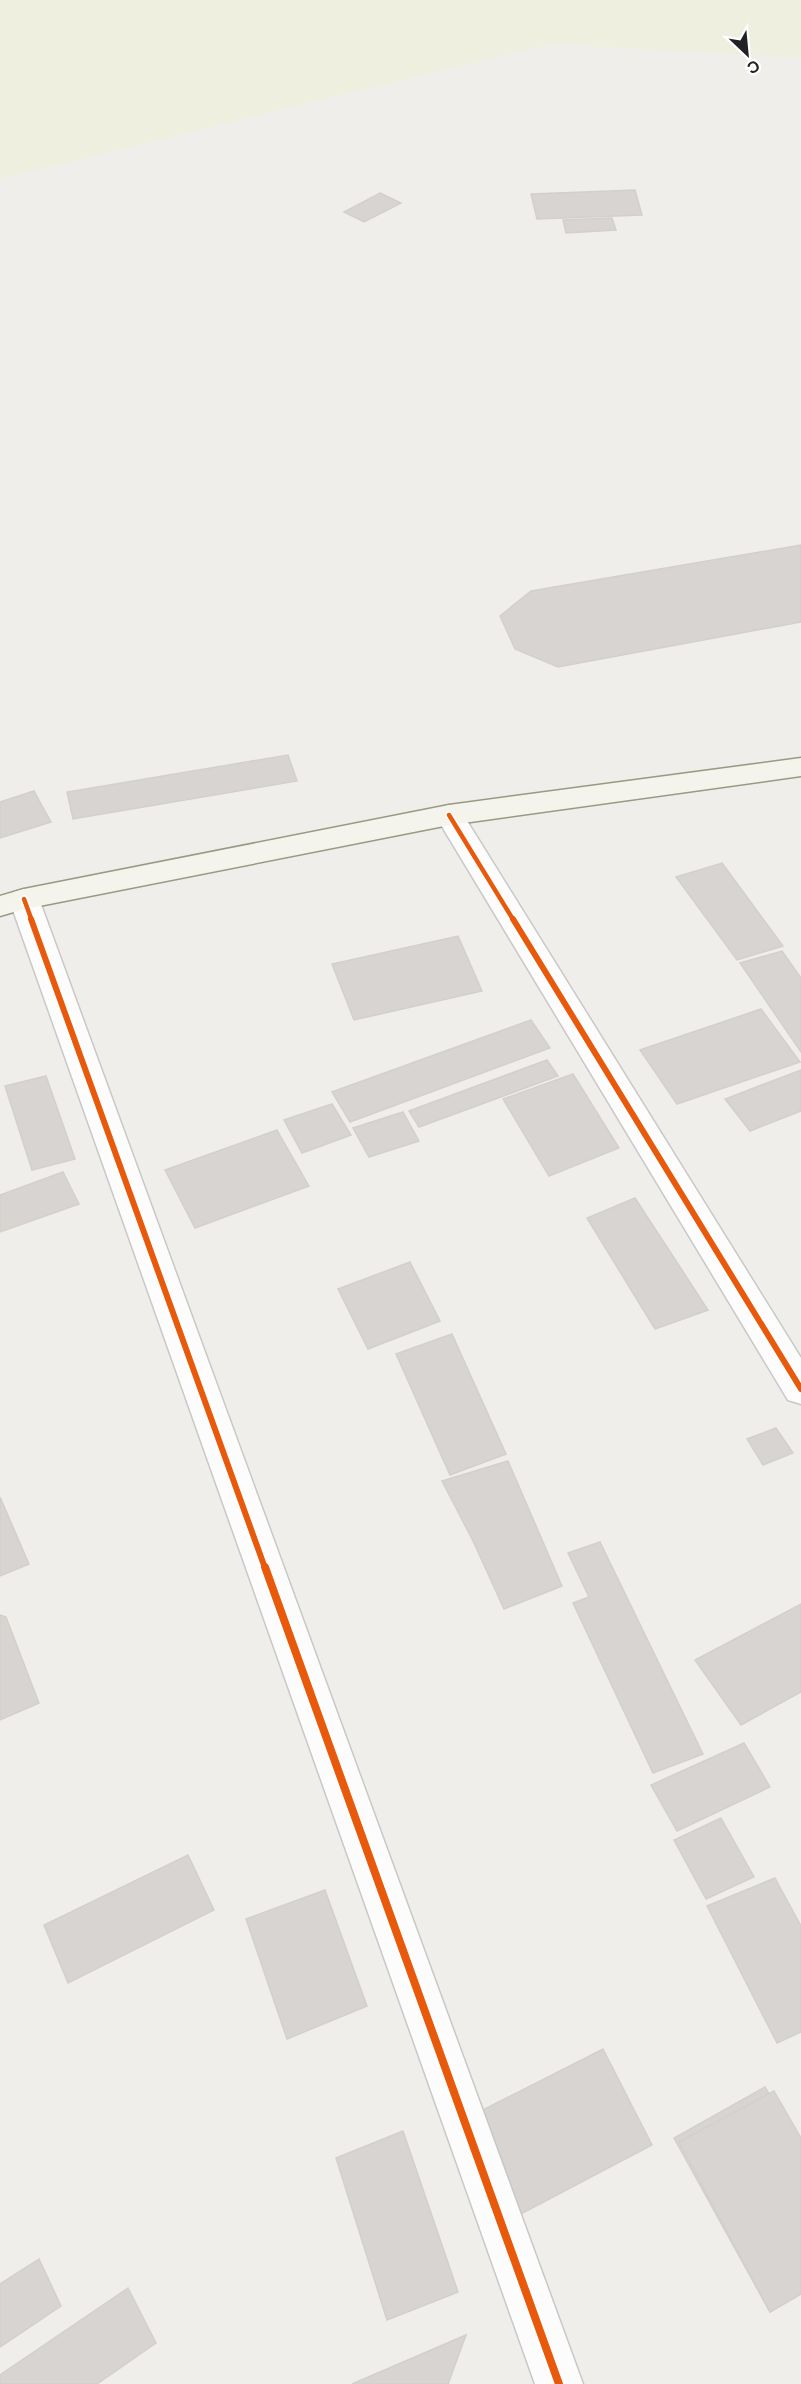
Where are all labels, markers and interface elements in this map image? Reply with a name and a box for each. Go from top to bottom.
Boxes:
north arrow [717,24,777,84]
text: С [743,55,763,79]

